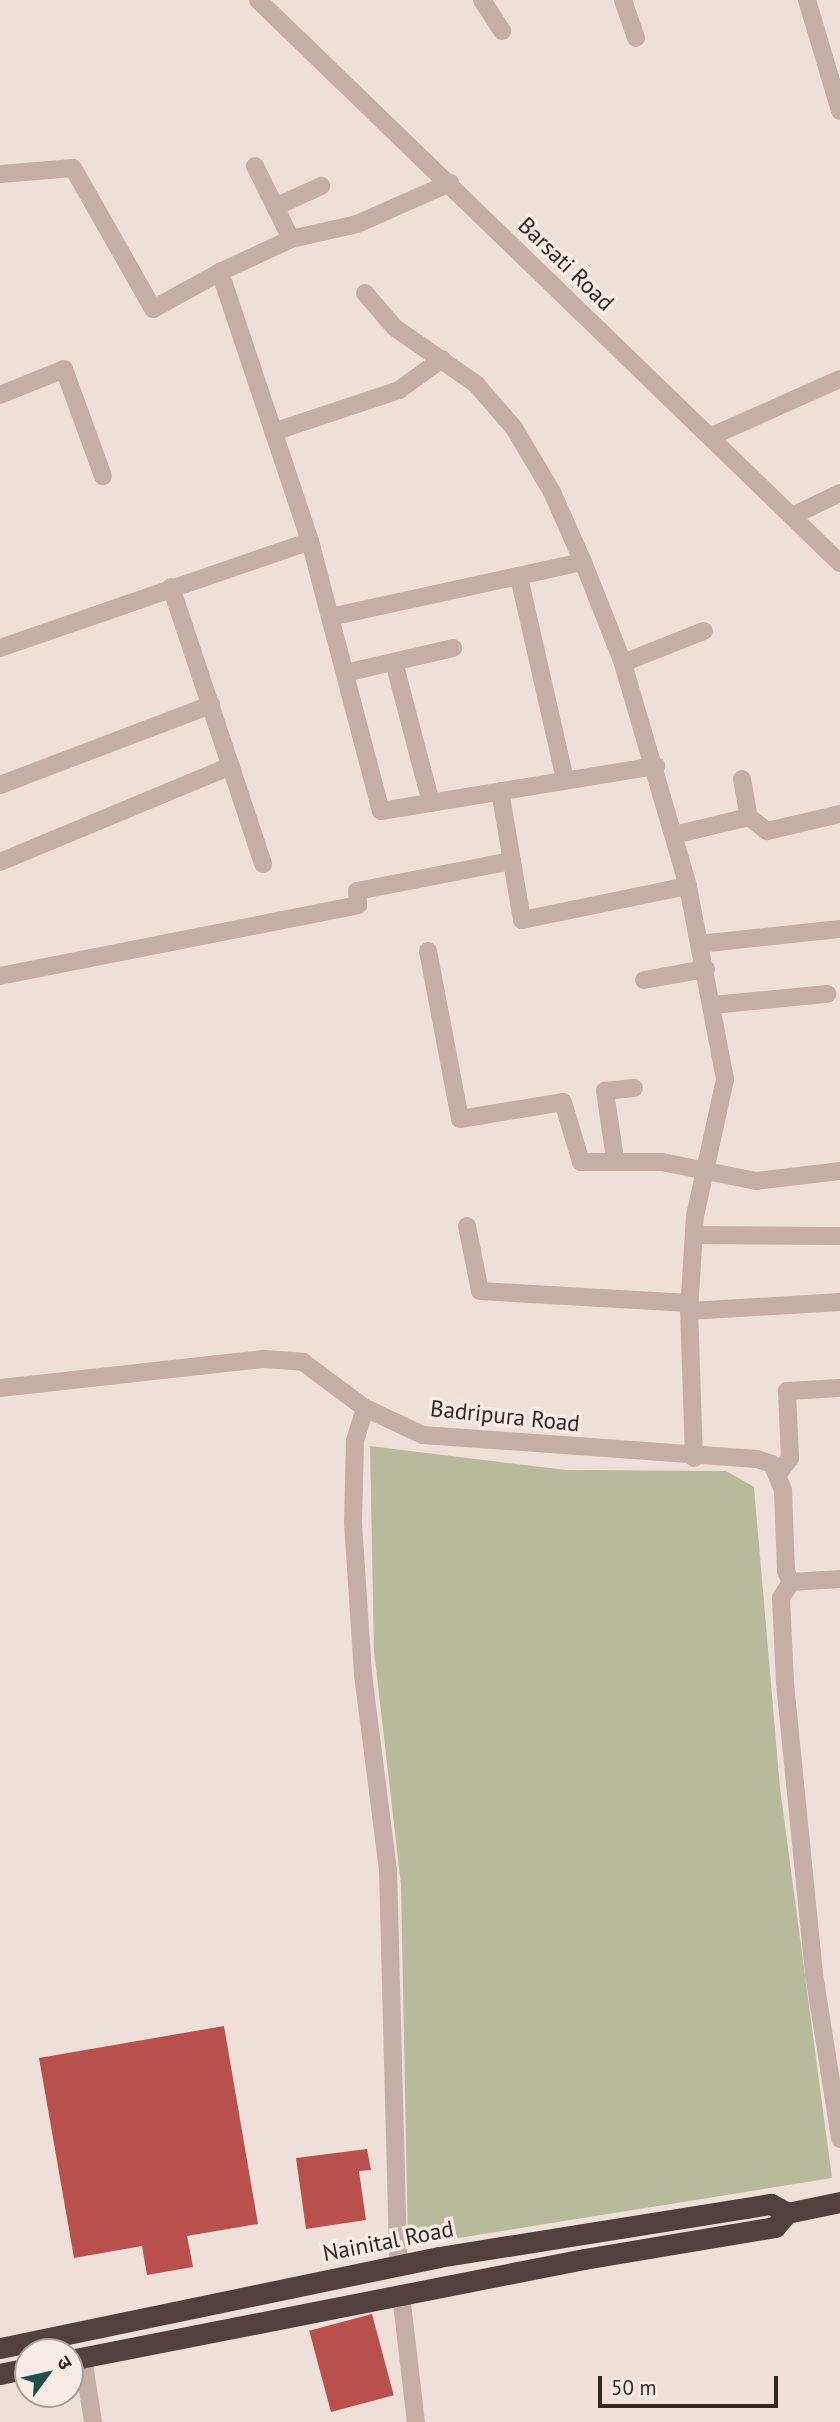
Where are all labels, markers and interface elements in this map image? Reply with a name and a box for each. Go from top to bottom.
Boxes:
street label: Barsati Road [512,212,620,316]
street label: Badripura Road [429,1394,581,1438]
street label: Nainital Road [320,2215,456,2267]
north arrow [14,2338,84,2408]
text: उ [52,2351,78,2374]
scale bar [602,2362,782,2406]
text: 50 m [611,2374,657,2401]

